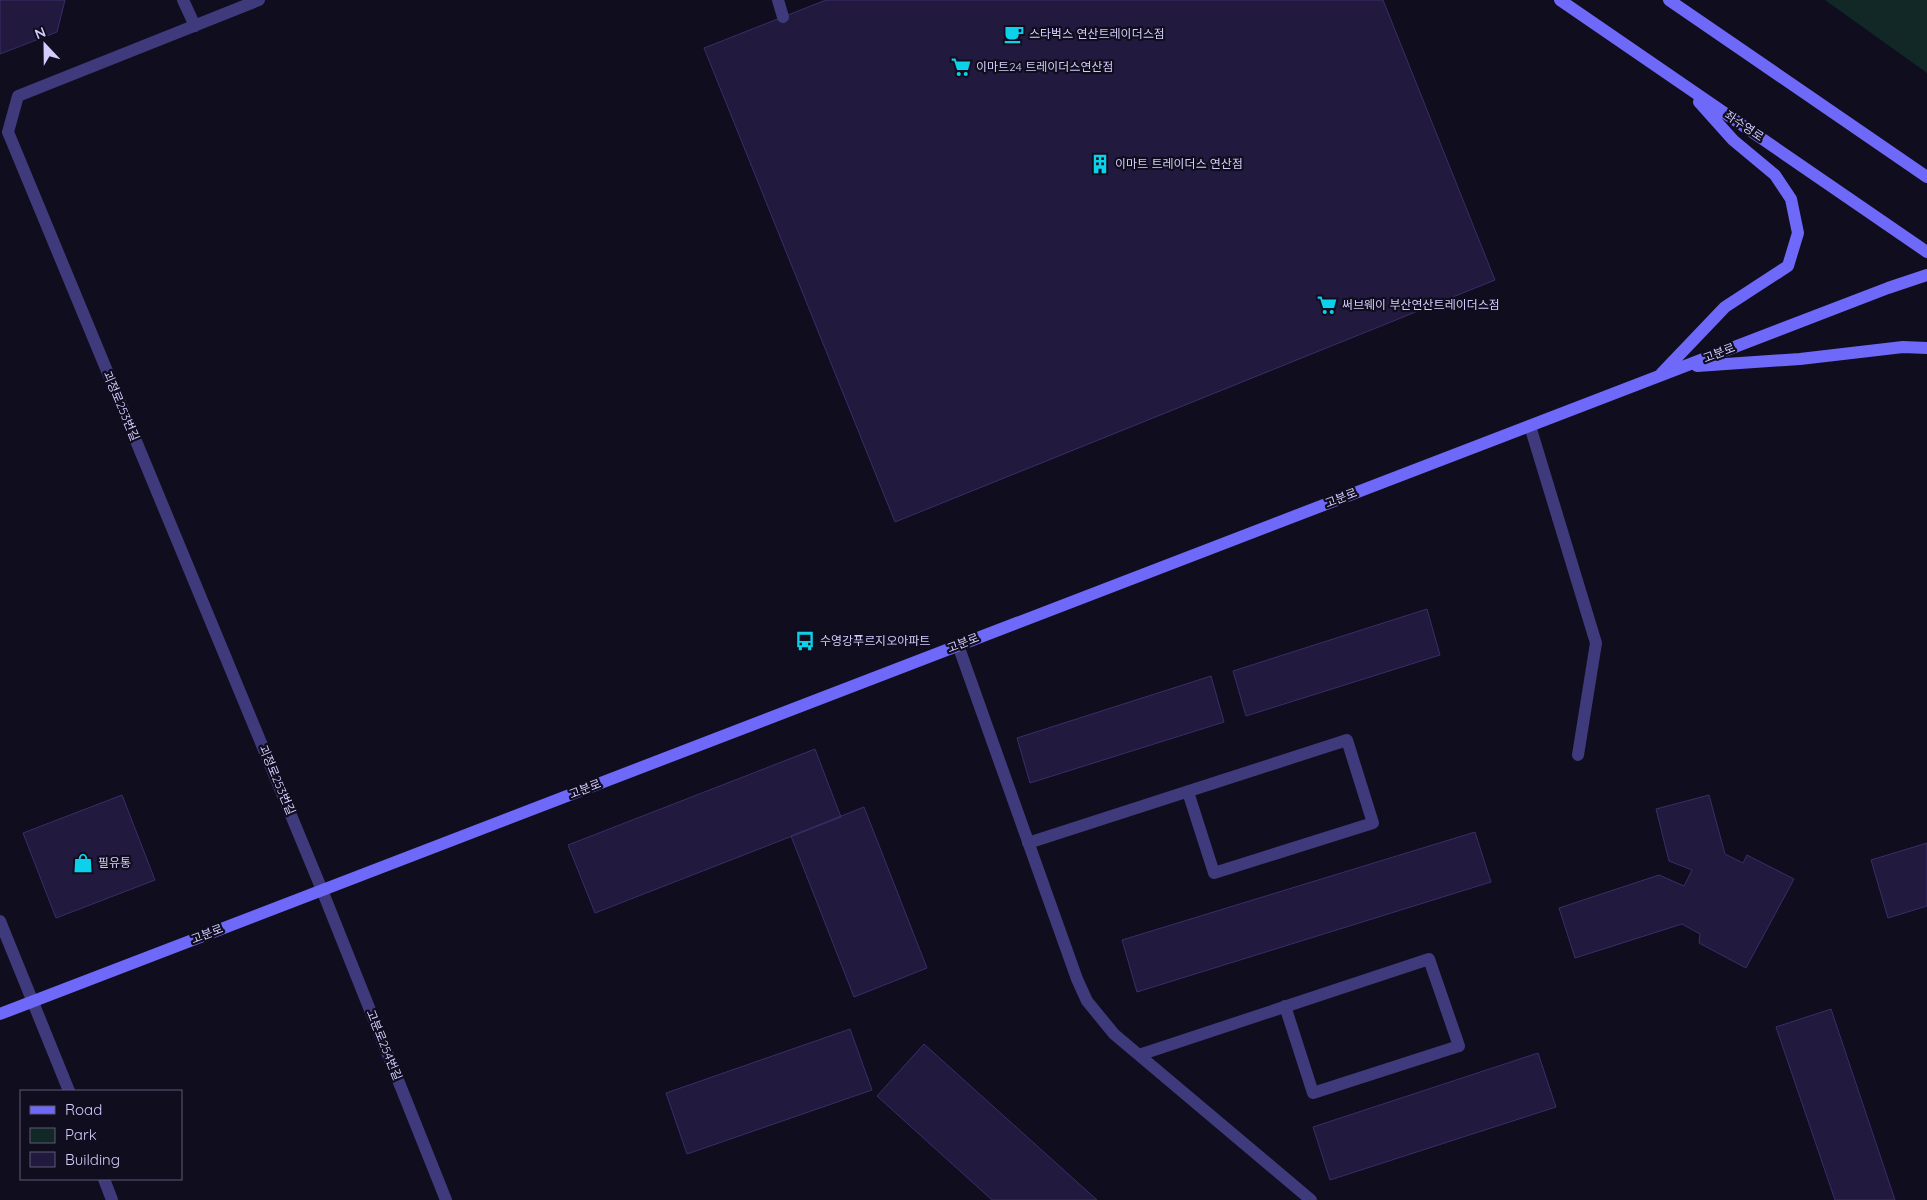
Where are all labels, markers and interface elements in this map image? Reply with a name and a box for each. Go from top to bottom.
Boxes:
north arrow [20,20,70,70]
text: N [32,23,48,43]
cafe icon: 스타벅스 연산트레이더스점 [1003,23,1025,45]
place label: 스타벅스 연산트레이더스점 [1029,26,1165,41]
supermarket icon: 이마트24 트레이더스연산점 [950,56,972,78]
place label: 이마트24 트레이더스연산점 [976,59,1114,74]
street label: 좌수영로 [1722,107,1767,144]
building icon: 이마트 트레이더스 연산점 [1089,153,1111,175]
place label: 이마트 트레이더스 연산점 [1115,156,1243,171]
supermarket icon: 써브웨이 부산연산트레이더스점 [1316,294,1338,316]
place label: 써브웨이 부산연산트레이더스점 [1342,297,1500,312]
street label: 고분로 [1701,340,1737,365]
street label: 괴정로253번길 [100,368,143,443]
street label: 고분로 [1323,485,1359,510]
bus stop icon: 수영강푸르지오아파트 [794,630,816,652]
street label: 고분로 [945,630,981,655]
place label: 수영강푸르지오아파트 [820,633,930,648]
street label: 괴정로253번길 [256,742,299,817]
street label: 고분로 [567,776,603,801]
shop icon: 필유통 [72,852,94,874]
place label: 필유통 [98,855,131,870]
street label: 고분로 [189,921,225,946]
street label: 고분로254번길 [364,1007,405,1082]
legend [20,1090,182,1180]
text: Road [65,1100,102,1119]
text: Park [65,1125,97,1144]
text: Building [65,1150,120,1169]

